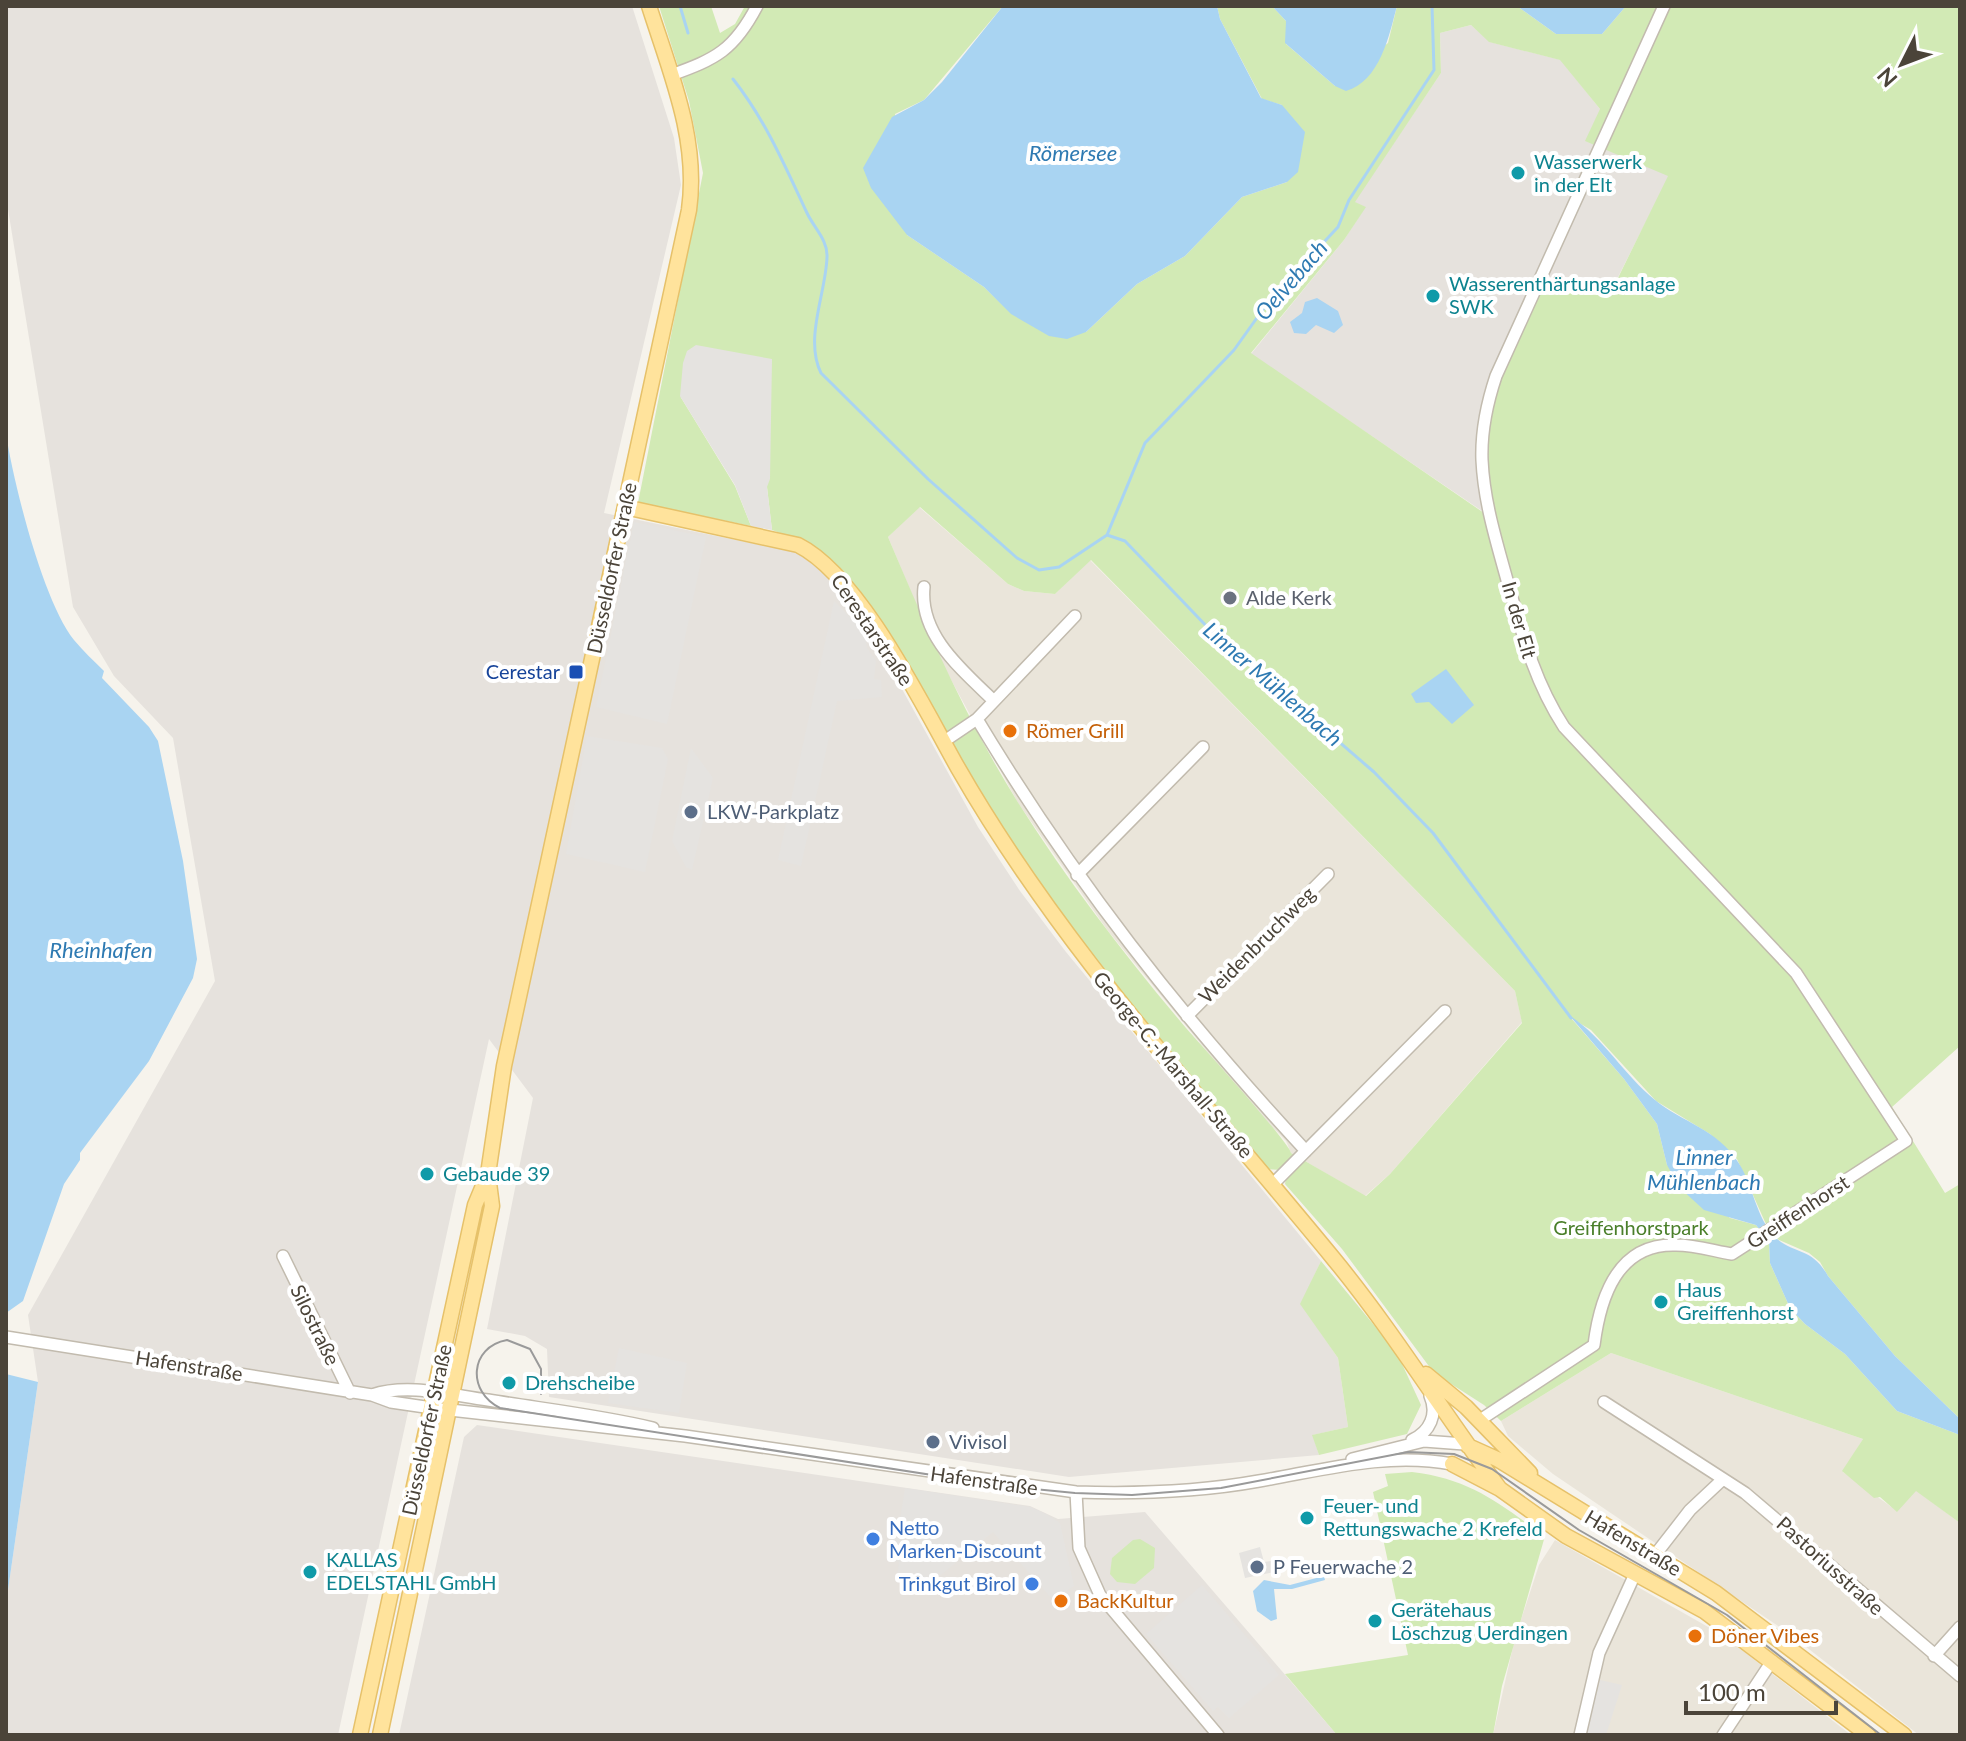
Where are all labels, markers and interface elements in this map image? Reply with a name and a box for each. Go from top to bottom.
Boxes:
north arrow [1862,24,1942,104]
text: N [1871,62,1902,93]
water label: Römersee [1029,139,1117,166]
place label: Wasserwerk in der Elt [1534,149,1643,196]
marker: Wasserwerk in der Elt [1509,164,1527,182]
water label: Oelvebach [1249,234,1333,325]
place label: Wasserenthärtungsanlage SWK [1449,271,1676,318]
marker: Wasserenthärtungsanlage SWK [1424,287,1442,305]
street label: Düsseldorfer Straße [581,480,641,656]
street label: Cerestarstraße [827,569,919,690]
street label: In der Elt [1498,579,1542,661]
place label: Alde Kerk [1246,585,1332,609]
marker: Alde Kerk [1221,589,1239,607]
water label: Linner Mühlenbach [1198,616,1348,751]
place label: Cerestar [486,659,561,683]
marker: Cerestar [567,663,585,681]
place label: Römer Grill [1026,718,1124,742]
marker: Römer Grill [1001,722,1019,740]
place label: LKW-Parkplatz [707,799,839,823]
marker: LKW-Parkplatz [682,803,700,821]
street label: Weidenbruchweg [1193,881,1319,1007]
water label: Rheinhafen [49,936,153,963]
street label: George-C.-Marshall-Straße [1089,966,1259,1162]
water label: Linner Mühlenbach [1647,1143,1761,1195]
place label: Gebaude 39 [443,1161,550,1185]
marker: Gebaude 39 [418,1165,436,1183]
street label: Greiffenhorst [1742,1169,1853,1253]
park label: Greiffenhorstpark [1553,1215,1710,1239]
place label: Haus Greiffenhorst [1677,1277,1794,1324]
street label: Silostraße [286,1280,346,1369]
marker: Haus Greiffenhorst [1652,1293,1670,1311]
street label: Düsseldorfer Straße [396,1342,456,1518]
street label: Hafenstraße [134,1345,244,1385]
place label: Drehscheibe [525,1370,635,1394]
marker: Drehscheibe [500,1374,518,1392]
place label: Vivisol [949,1429,1007,1453]
marker: Vivisol [924,1433,942,1451]
street label: Hafenstraße [929,1461,1039,1499]
place label: Feuer- und Rettungswache 2 Krefeld [1323,1493,1543,1540]
street label: Hafenstraße [1581,1504,1686,1580]
marker: Feuer- und Rettungswache 2 Krefeld [1298,1509,1316,1527]
street label: Pastoriusstraße [1772,1511,1889,1620]
place label: Netto Marken-Discount [889,1515,1042,1562]
marker: Netto Marken-Discount [864,1530,882,1548]
place label: KALLAS EDELSTAHL GmbH [326,1547,497,1594]
place label: P Feuerwache 2 [1273,1554,1413,1578]
marker: P Feuerwache 2 [1248,1558,1266,1576]
marker: KALLAS EDELSTAHL GmbH [301,1563,319,1581]
place label: Trinkgut Birol [899,1571,1016,1595]
marker: Trinkgut Birol [1023,1575,1041,1593]
place label: BackKultur [1077,1588,1174,1612]
marker: BackKultur [1052,1592,1070,1610]
place label: Gerätehaus Löschzug Uerdingen [1391,1597,1568,1644]
marker: Gerätehaus Löschzug Uerdingen [1366,1612,1384,1630]
place label: Döner Vibes [1711,1623,1819,1647]
marker: Döner Vibes [1686,1627,1704,1645]
scale bar [1686,1665,1836,1715]
text: 100 m [1698,1677,1766,1706]

